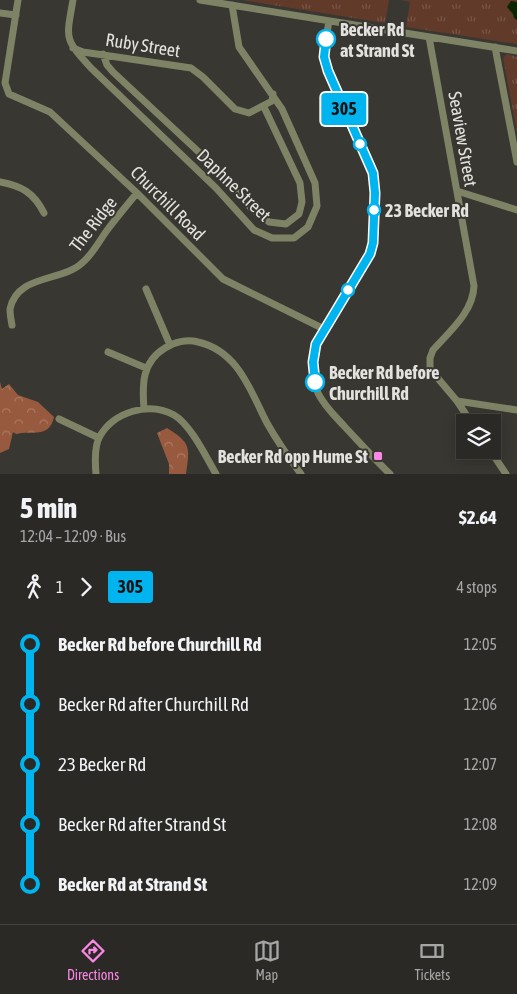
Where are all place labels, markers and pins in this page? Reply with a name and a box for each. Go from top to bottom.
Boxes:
place label: Becker Rd at Strand St [340,19,415,61]
marker: Becker Rd at Strand St [316,29,336,49]
unlabelled marker [353,137,367,151]
place label: 23 Becker Rd [385,200,469,221]
marker: 23 Becker Rd [367,203,381,217]
unlabelled marker [341,283,355,297]
place label: Becker Rd before Churchill Rd [329,362,439,404]
marker: Becker Rd before Churchill Rd [305,372,325,392]
place label: Becker Rd opp Hume St [218,446,369,467]
marker: Becker Rd opp Hume St [372,450,384,462]

